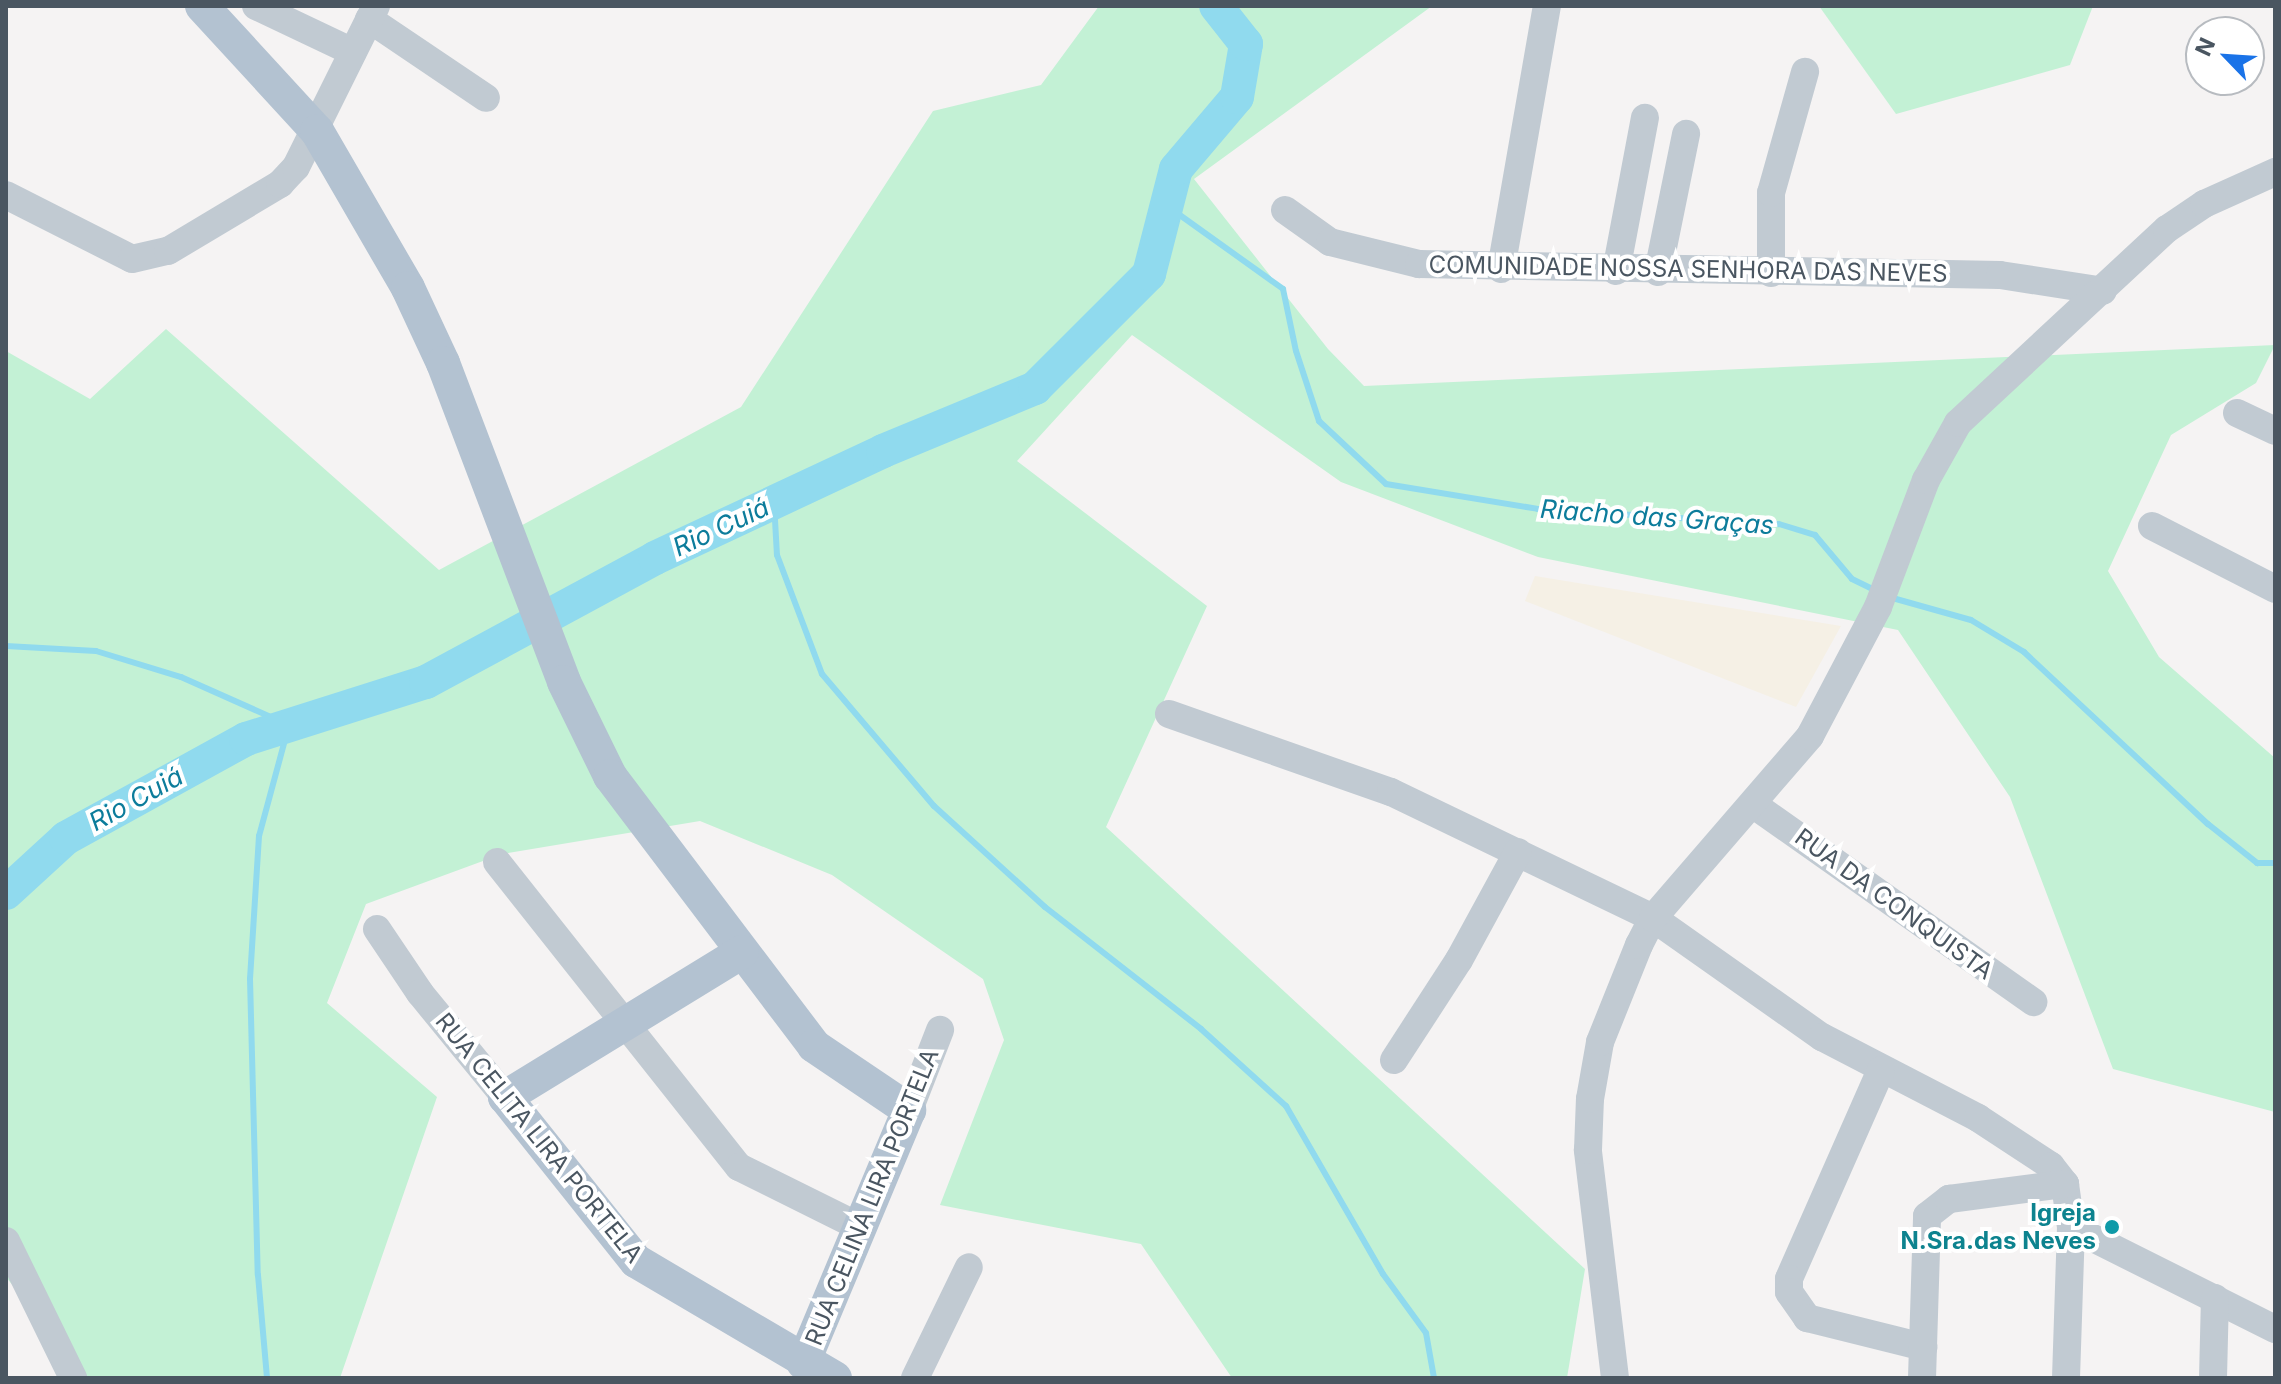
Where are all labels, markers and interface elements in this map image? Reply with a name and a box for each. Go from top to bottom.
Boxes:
north arrow [2185,16,2265,96]
text: N [2190,34,2220,60]
street label: COMUNIDADE NOSSA SENHORA DAS NEVES [1428,250,1948,288]
water label: Rio Cuiá [668,491,774,563]
water label: Riacho das Graças [1539,493,1775,541]
water label: Rio Cuiá [84,760,188,838]
street label: RUA DA CONQUISTA [1789,822,1999,986]
street label: RUA CELITA LIRA PORTELA [429,1007,649,1269]
street label: RUA CELINA LIRA PORTELA [799,1044,945,1350]
place label: Igreja N.Sra.das Neves [1901,1199,2096,1255]
marker: Igreja N.Sra.das Neves [2103,1218,2121,1236]

